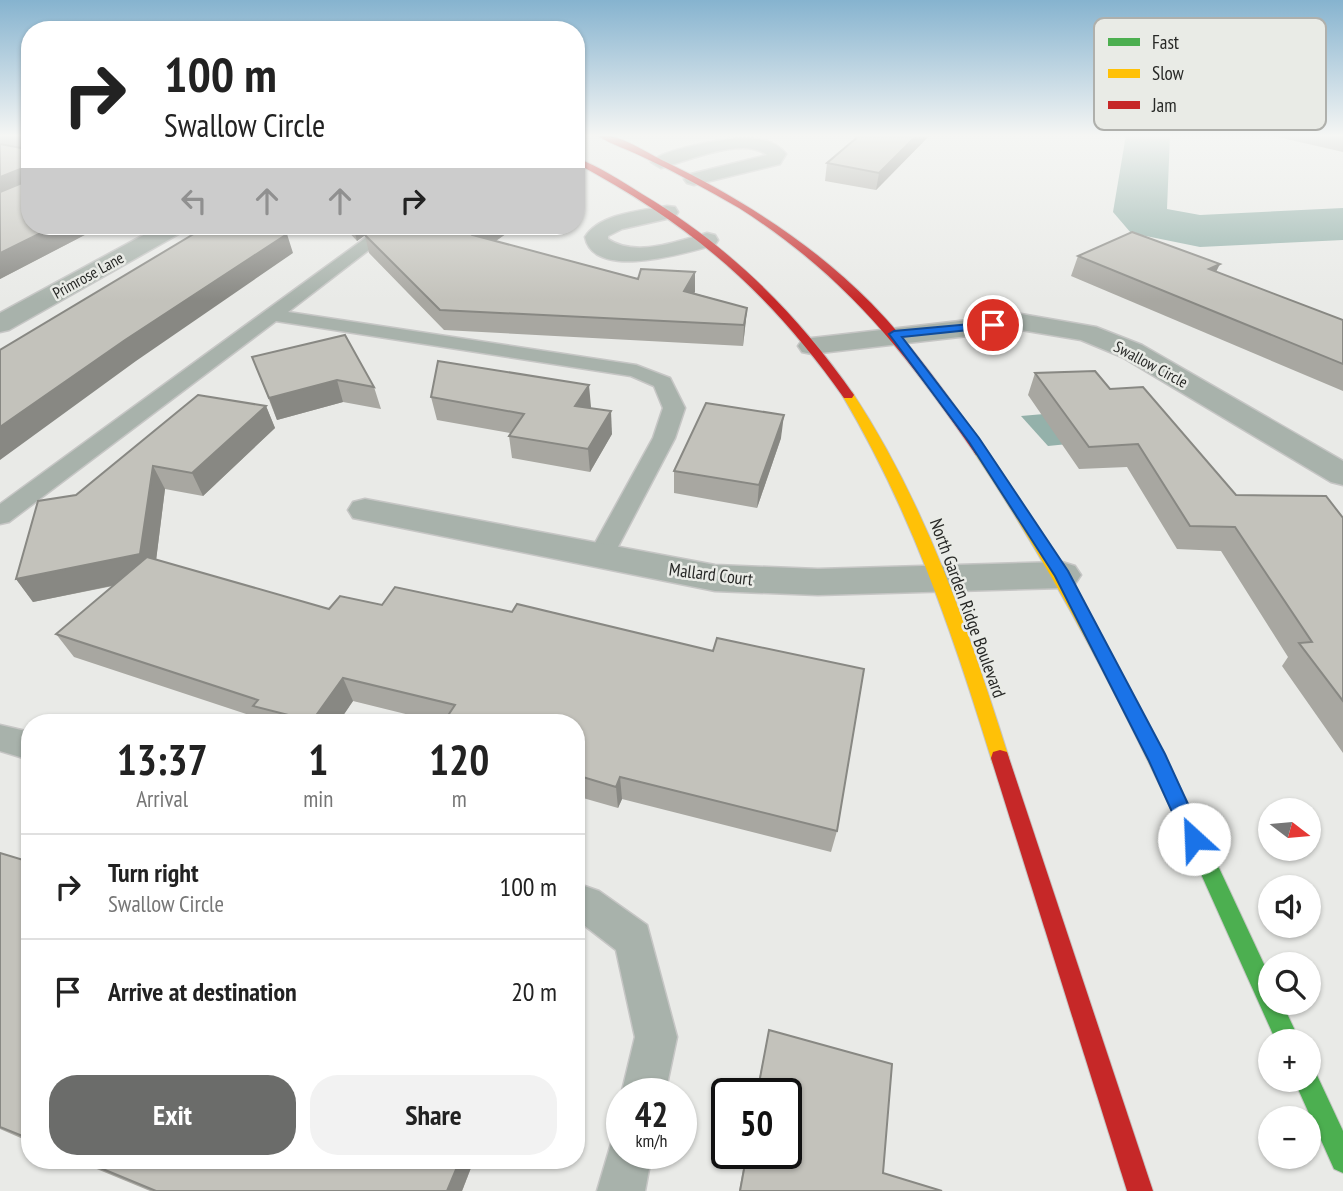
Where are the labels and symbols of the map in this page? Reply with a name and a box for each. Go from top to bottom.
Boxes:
legend [1094,18,1326,130]
text: Fast [1152,30,1180,54]
text: Slow [1152,61,1185,85]
text: Jam [1151,93,1177,117]
street label: Primrose Lane [49,247,127,303]
pin [963,295,1023,355]
street label: Swallow Circle [1111,336,1191,392]
street label: North Garden Ridge Boulevard [925,515,1011,701]
street label: Mallard Court [668,557,754,591]
north arrow [1258,798,1321,861]
position arrow [1157,802,1231,876]
speed limit sign: 50 [711,1078,802,1169]

